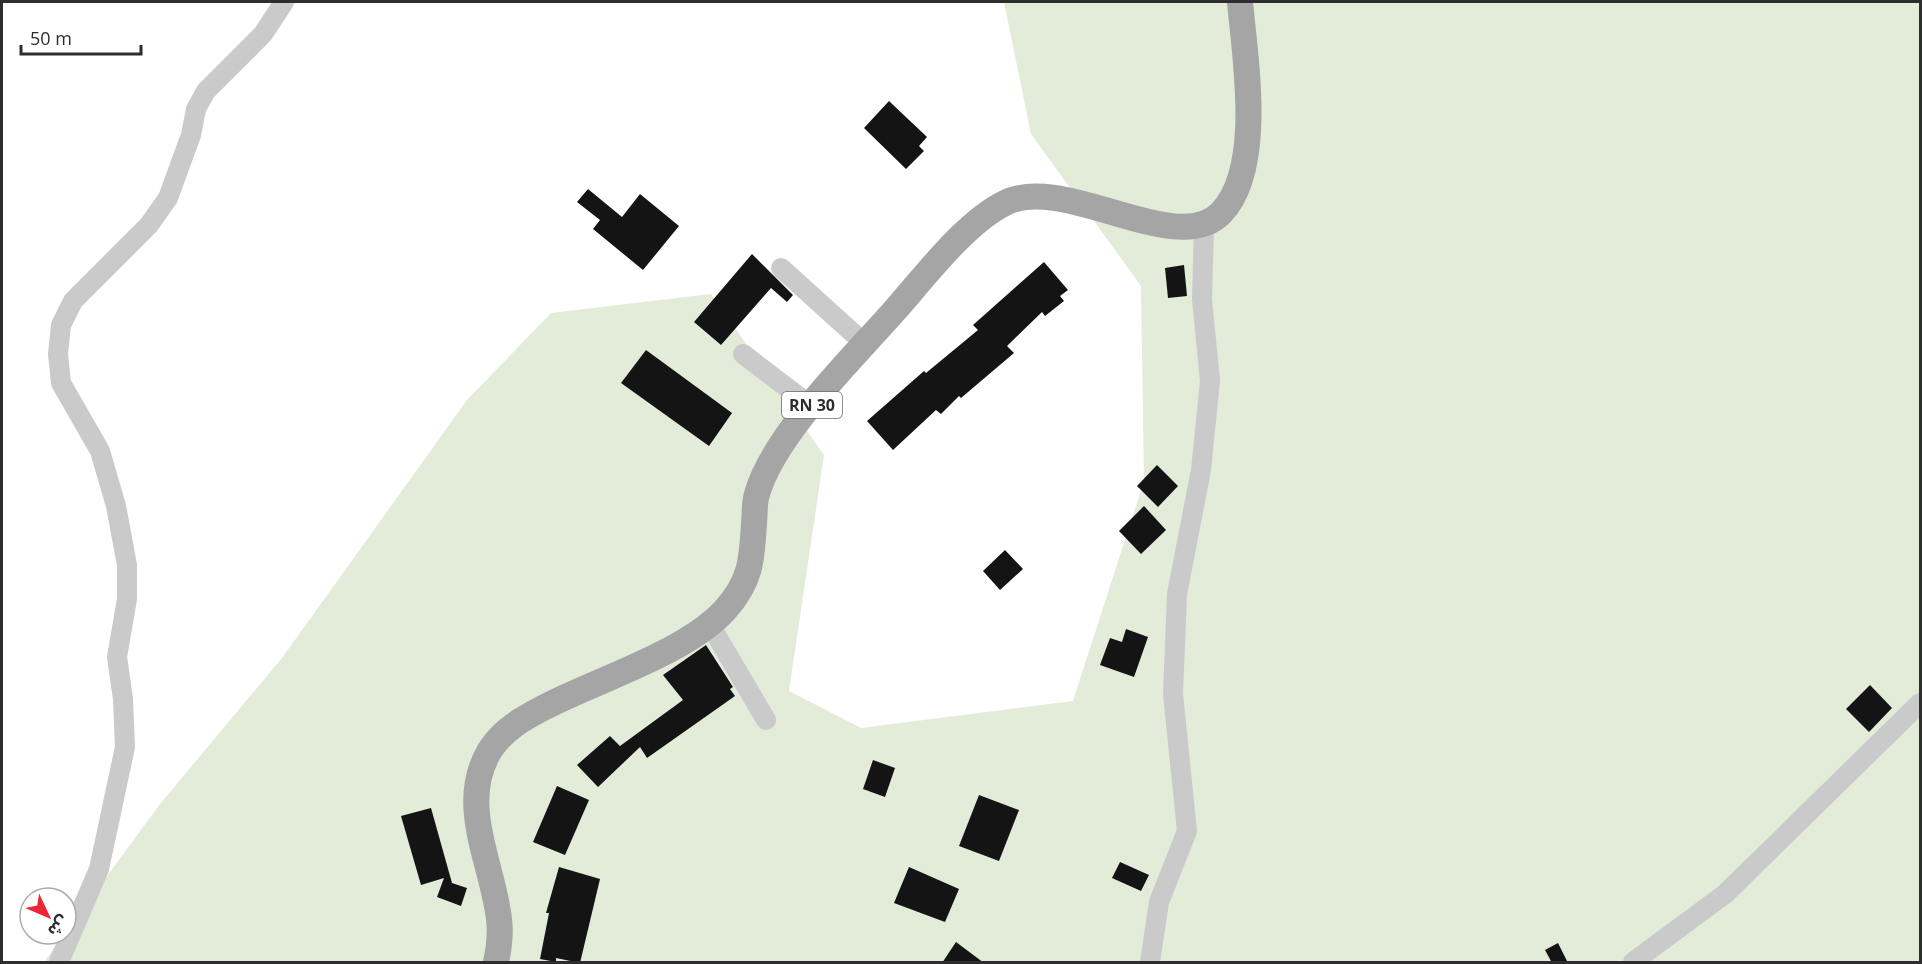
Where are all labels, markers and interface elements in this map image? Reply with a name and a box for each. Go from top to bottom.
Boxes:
scale bar [21,18,141,56]
text: 50 m [30,26,72,50]
road number: RN 30 [782,392,842,418]
north arrow [18,886,78,946]
text: ش [43,911,74,942]

